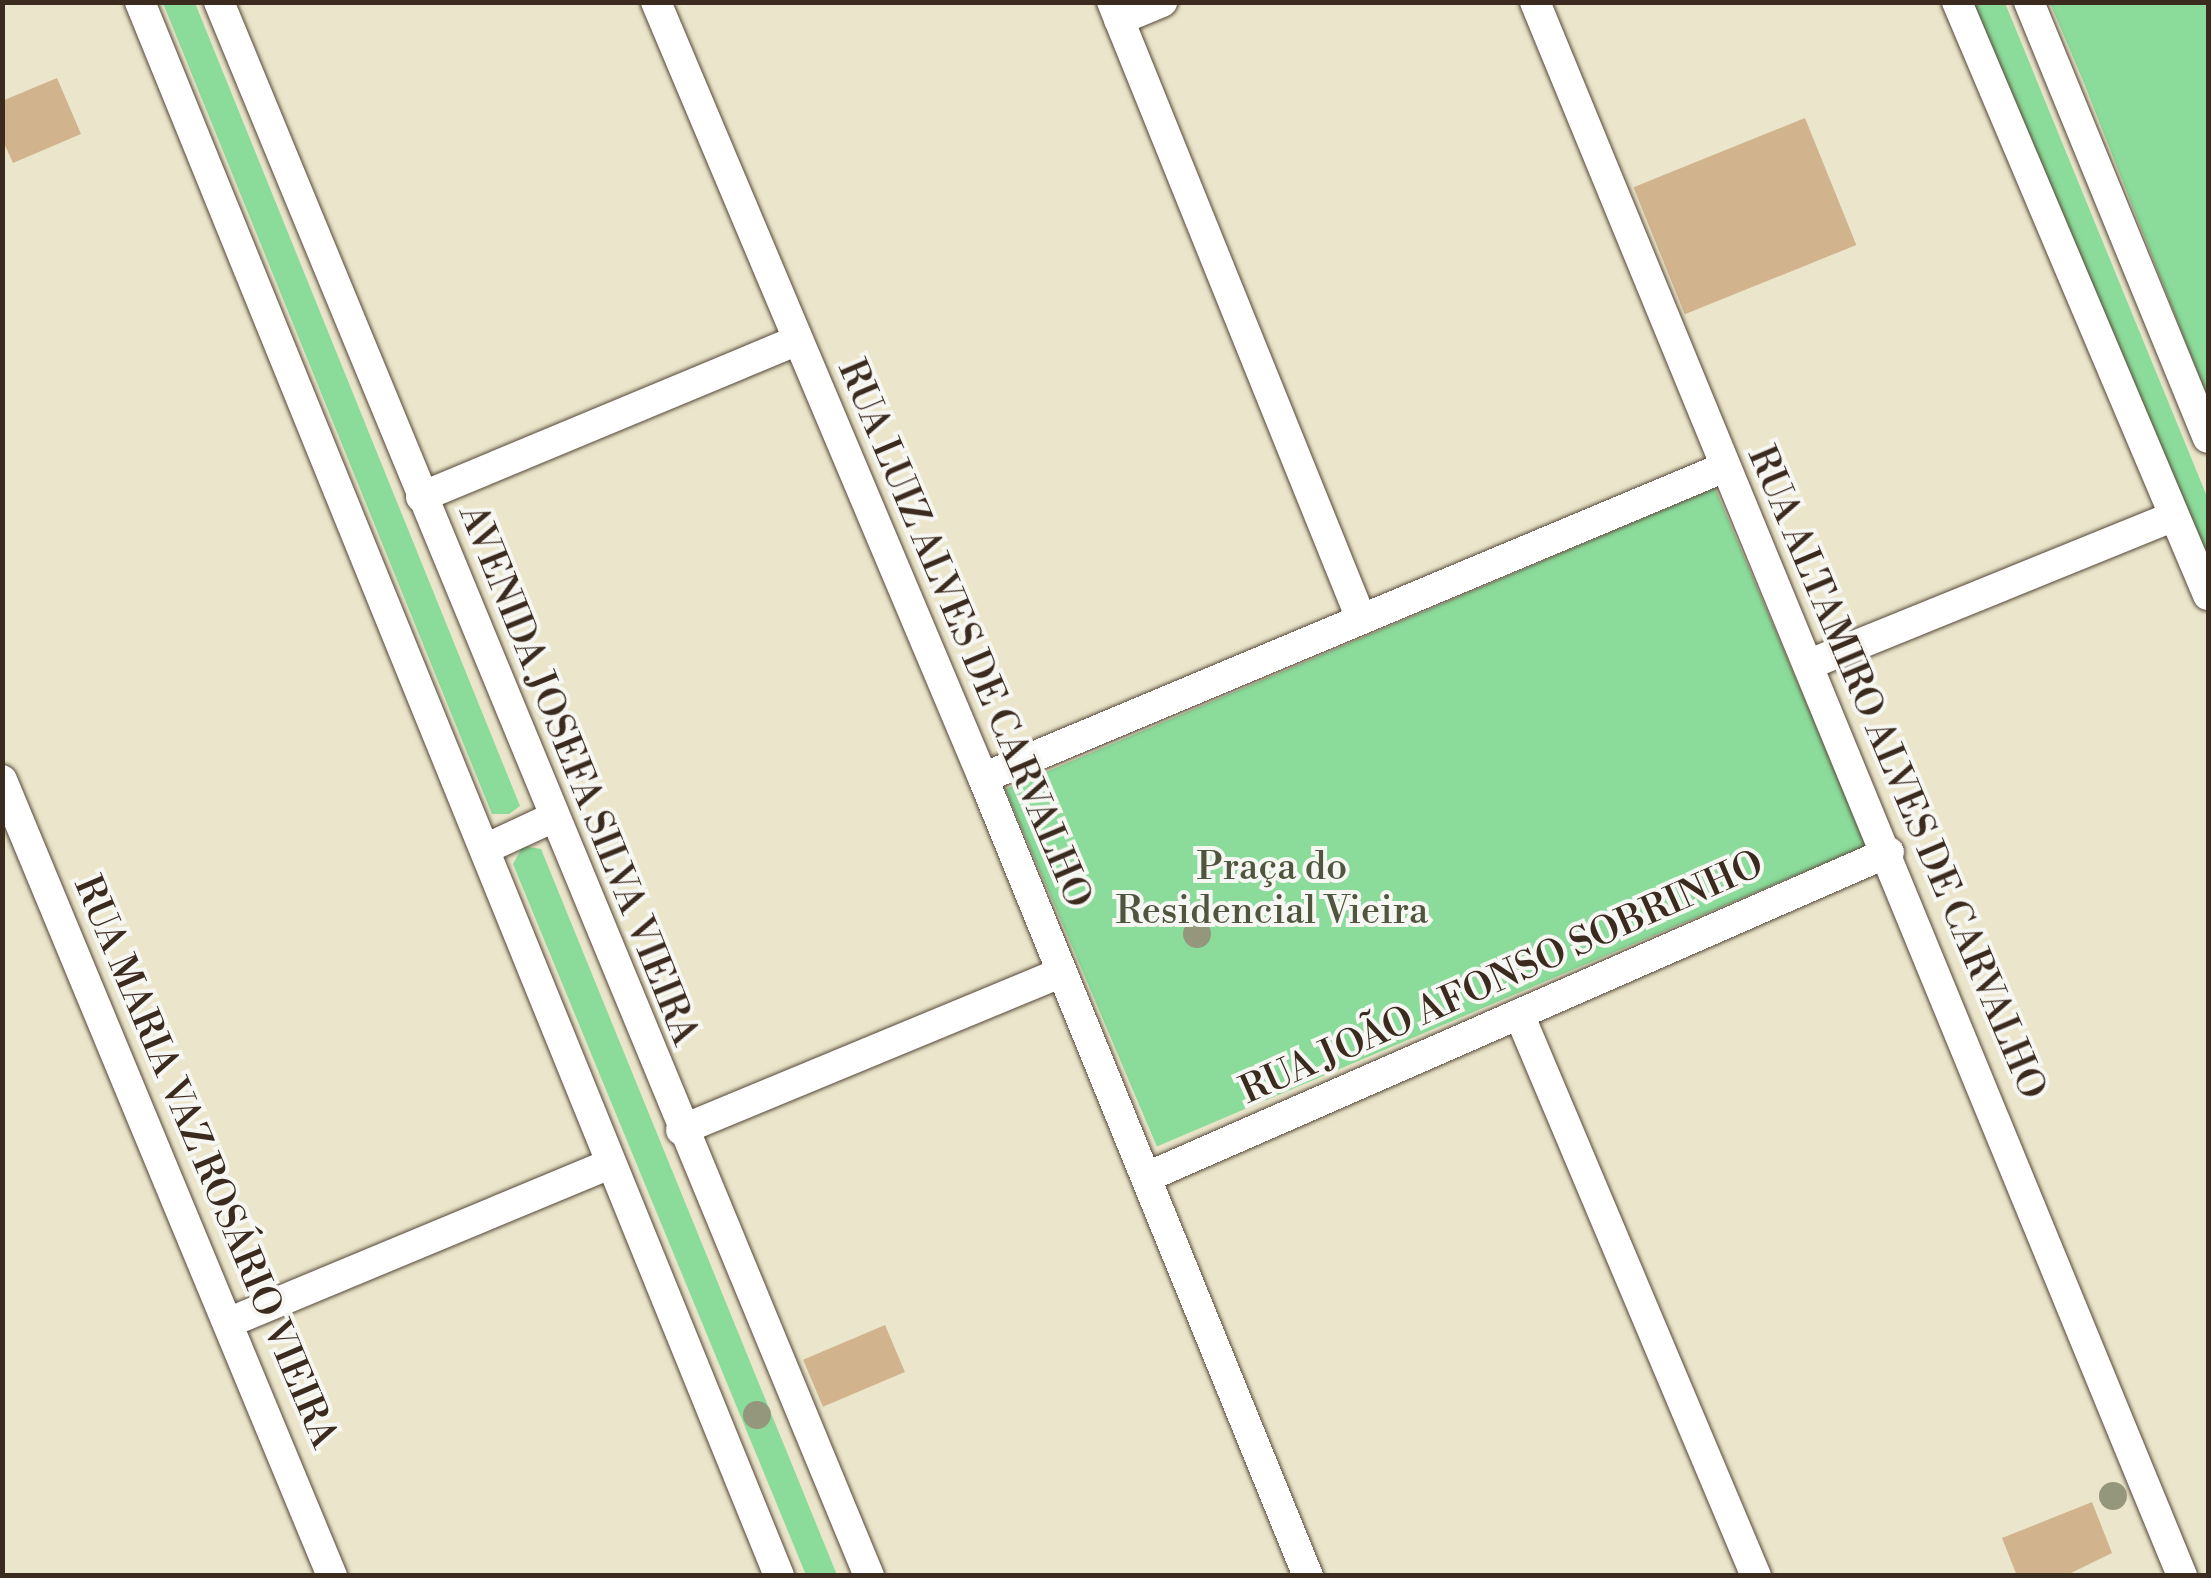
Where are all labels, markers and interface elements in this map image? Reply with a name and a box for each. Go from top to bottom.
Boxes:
street label: RUA LUIZ ALVES DE CARVALHO [828,353,1100,915]
street label: RUA ALTAMIRO ALVES DE CARVALHO [1737,440,2055,1106]
street label: AVENIDA JOSEFA SILVA VIEIRA [448,498,708,1052]
street label: RUA JOÃO AFONSO SOBRINHO [1233,842,1771,1114]
park label: Praça do Residencial Vieira [1116,845,1428,934]
street label: RUA MARIA VAZ ROSÁRIO VIEIRA [64,869,346,1455]

